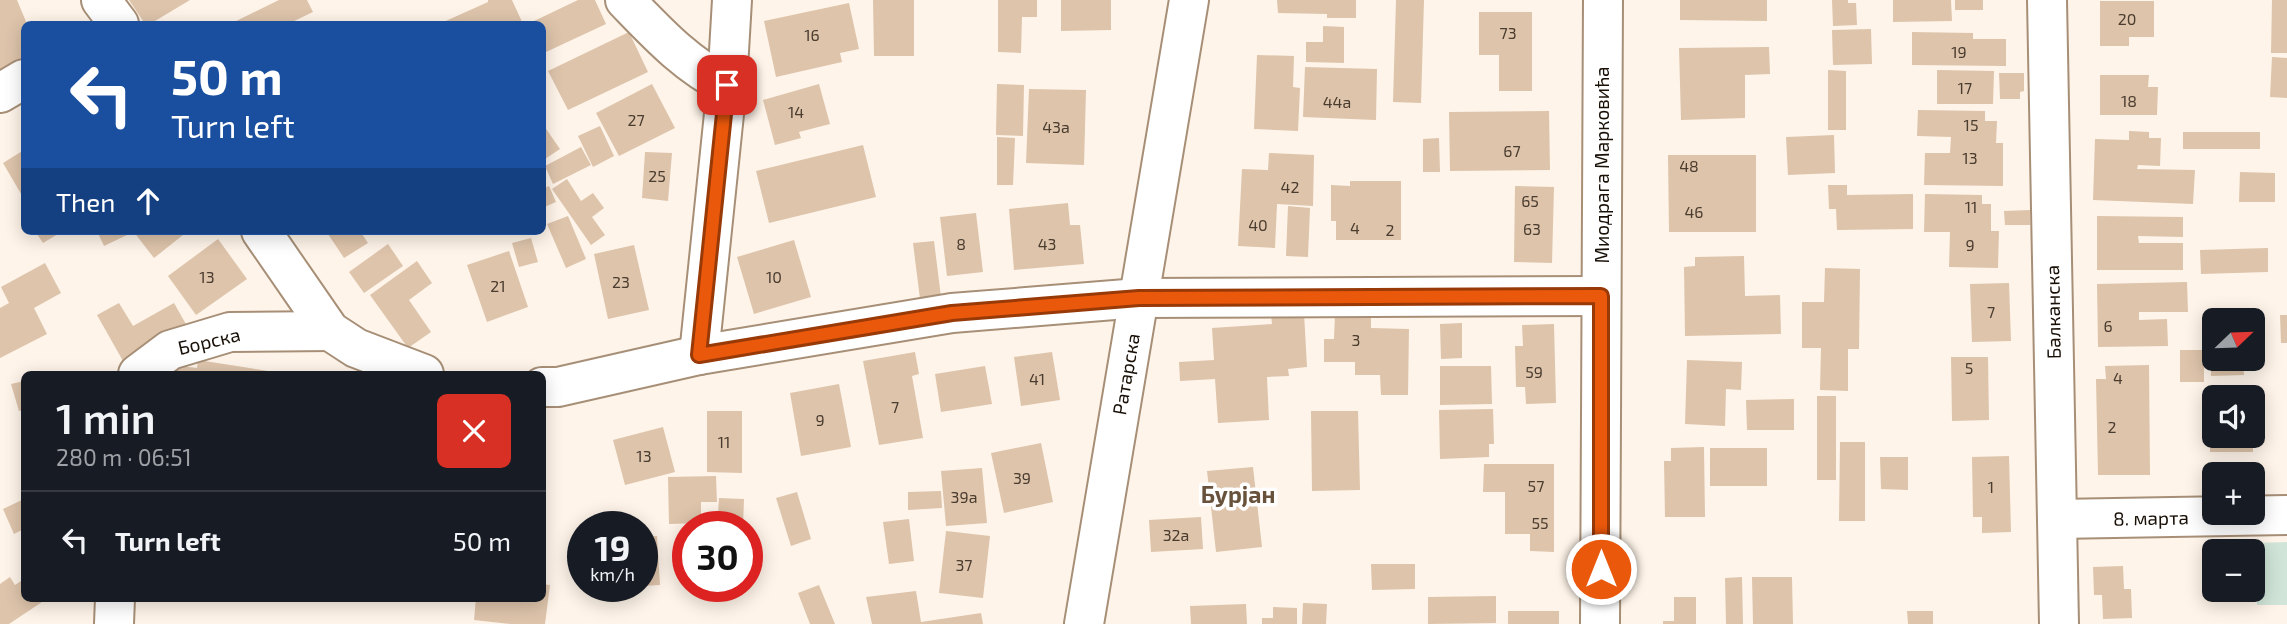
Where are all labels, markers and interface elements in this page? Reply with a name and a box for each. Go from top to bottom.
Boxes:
house number: 20 [2118,9,2136,28]
house number: 73 [1499,23,1517,42]
house number: 16 [804,25,820,44]
house number: 19 [1951,42,1967,61]
text: 50 m [171,46,283,105]
icon: left [56,49,147,140]
pin [697,55,757,115]
icon: arrive [708,66,746,104]
street label: Миодрага Марковића [1590,66,1613,264]
house number: 17 [1958,78,1972,97]
house number: 18 [2121,91,2137,110]
house number: 44a [1323,92,1351,111]
house number: 14 [788,102,804,121]
text: Turn left [171,106,295,144]
house number: 27 [627,110,645,129]
house number: 15 [1964,115,1978,134]
house number: 43a [1042,117,1070,136]
house number: 67 [1503,141,1521,160]
house number: 13 [1962,148,1978,167]
house number: 48 [1679,156,1699,175]
house number: 25 [648,166,666,185]
house number: 42 [1281,177,1299,196]
icon: ahead [129,182,167,220]
text: Then [56,186,115,217]
house number: 65 [1521,191,1539,210]
house number: 11 [1965,197,1977,216]
house number: 46 [1685,202,1704,221]
house number: 40 [1248,215,1268,234]
house number: 4 [1350,218,1360,237]
house number: 63 [1523,219,1541,238]
house number: 2 [1386,220,1395,239]
house number: 8 [956,234,966,253]
house number: 43 [1038,234,1056,253]
house number: 9 [1965,235,1975,254]
street label: Балканска [2040,265,2065,359]
house number: 13 [199,267,215,286]
house number: 10 [766,267,782,286]
house number: 23 [612,272,630,291]
house number: 21 [490,276,506,295]
house number: 7 [1987,302,1995,321]
north arrow [2202,308,2264,371]
map controls [2202,308,2265,602]
house number: 6 [2103,316,2113,335]
street label: Борска [175,322,242,359]
house number: 3 [1352,330,1360,349]
street label: Ратарска [1107,331,1144,417]
house number: 5 [1965,358,1973,377]
house number: 59 [1525,362,1543,381]
house number: 4 [2113,368,2123,387]
house number: 41 [1029,369,1045,388]
button: sound [2202,385,2265,448]
text: 1 min [56,392,156,442]
button: close [437,394,511,468]
house number: 7 [891,397,899,416]
house number: 9 [815,410,825,429]
house number: 2 [2108,417,2117,436]
house number: 11 [718,432,730,451]
text: 280 m · 06:51 [56,443,192,471]
house number: 13 [636,446,652,465]
button: + [2202,462,2265,525]
house number: 39 [1013,468,1031,487]
house number: 57 [1528,476,1544,495]
house number: 1 [1988,477,1994,496]
district label: Бурјан [1201,480,1275,508]
house number: 39a [951,487,977,506]
street label: 8. марта [2113,505,2189,530]
speed limit sign: 30 [672,511,763,602]
house number: 55 [1531,513,1549,532]
icon: left [56,521,94,559]
text: Turn left [115,525,221,556]
text: 50 m [453,525,511,556]
house number: 32a [1163,525,1189,544]
text: 19 [595,526,630,568]
position arrow [1564,532,1638,606]
button: − [2202,539,2265,602]
house number: 37 [955,555,973,574]
text: km/h [590,563,635,585]

